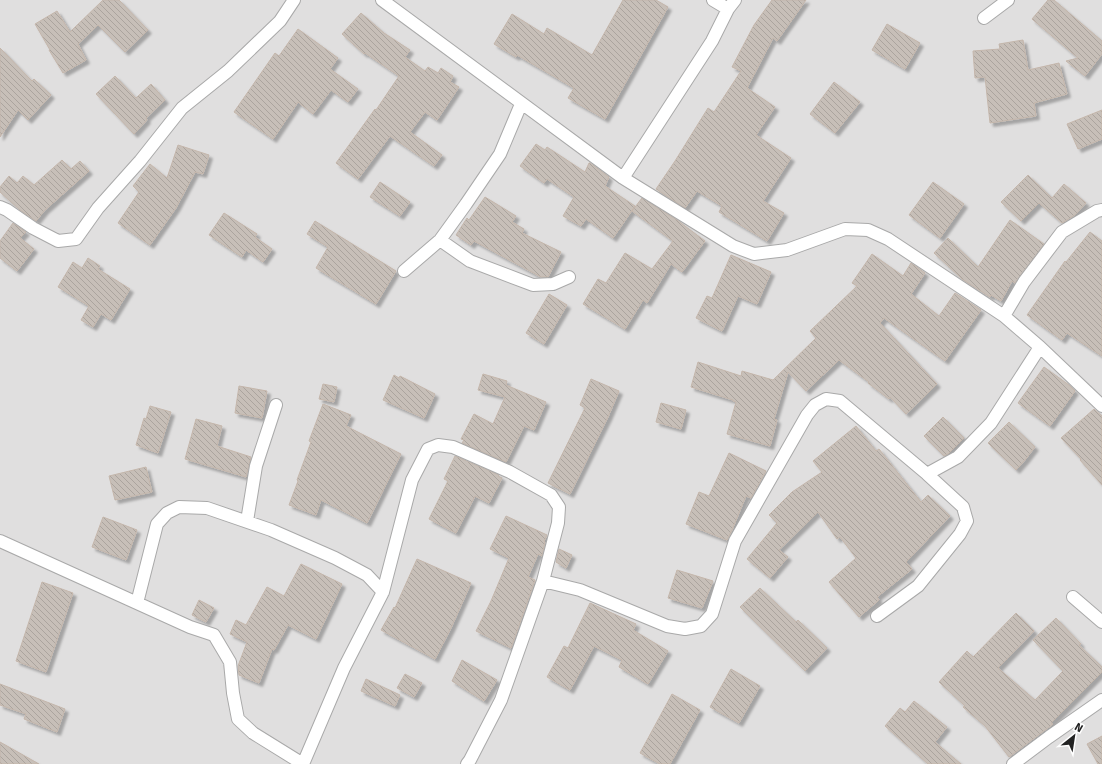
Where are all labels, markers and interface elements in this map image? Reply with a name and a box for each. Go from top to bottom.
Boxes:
north arrow [1054,716,1094,756]
text: N [1072,720,1085,735]

